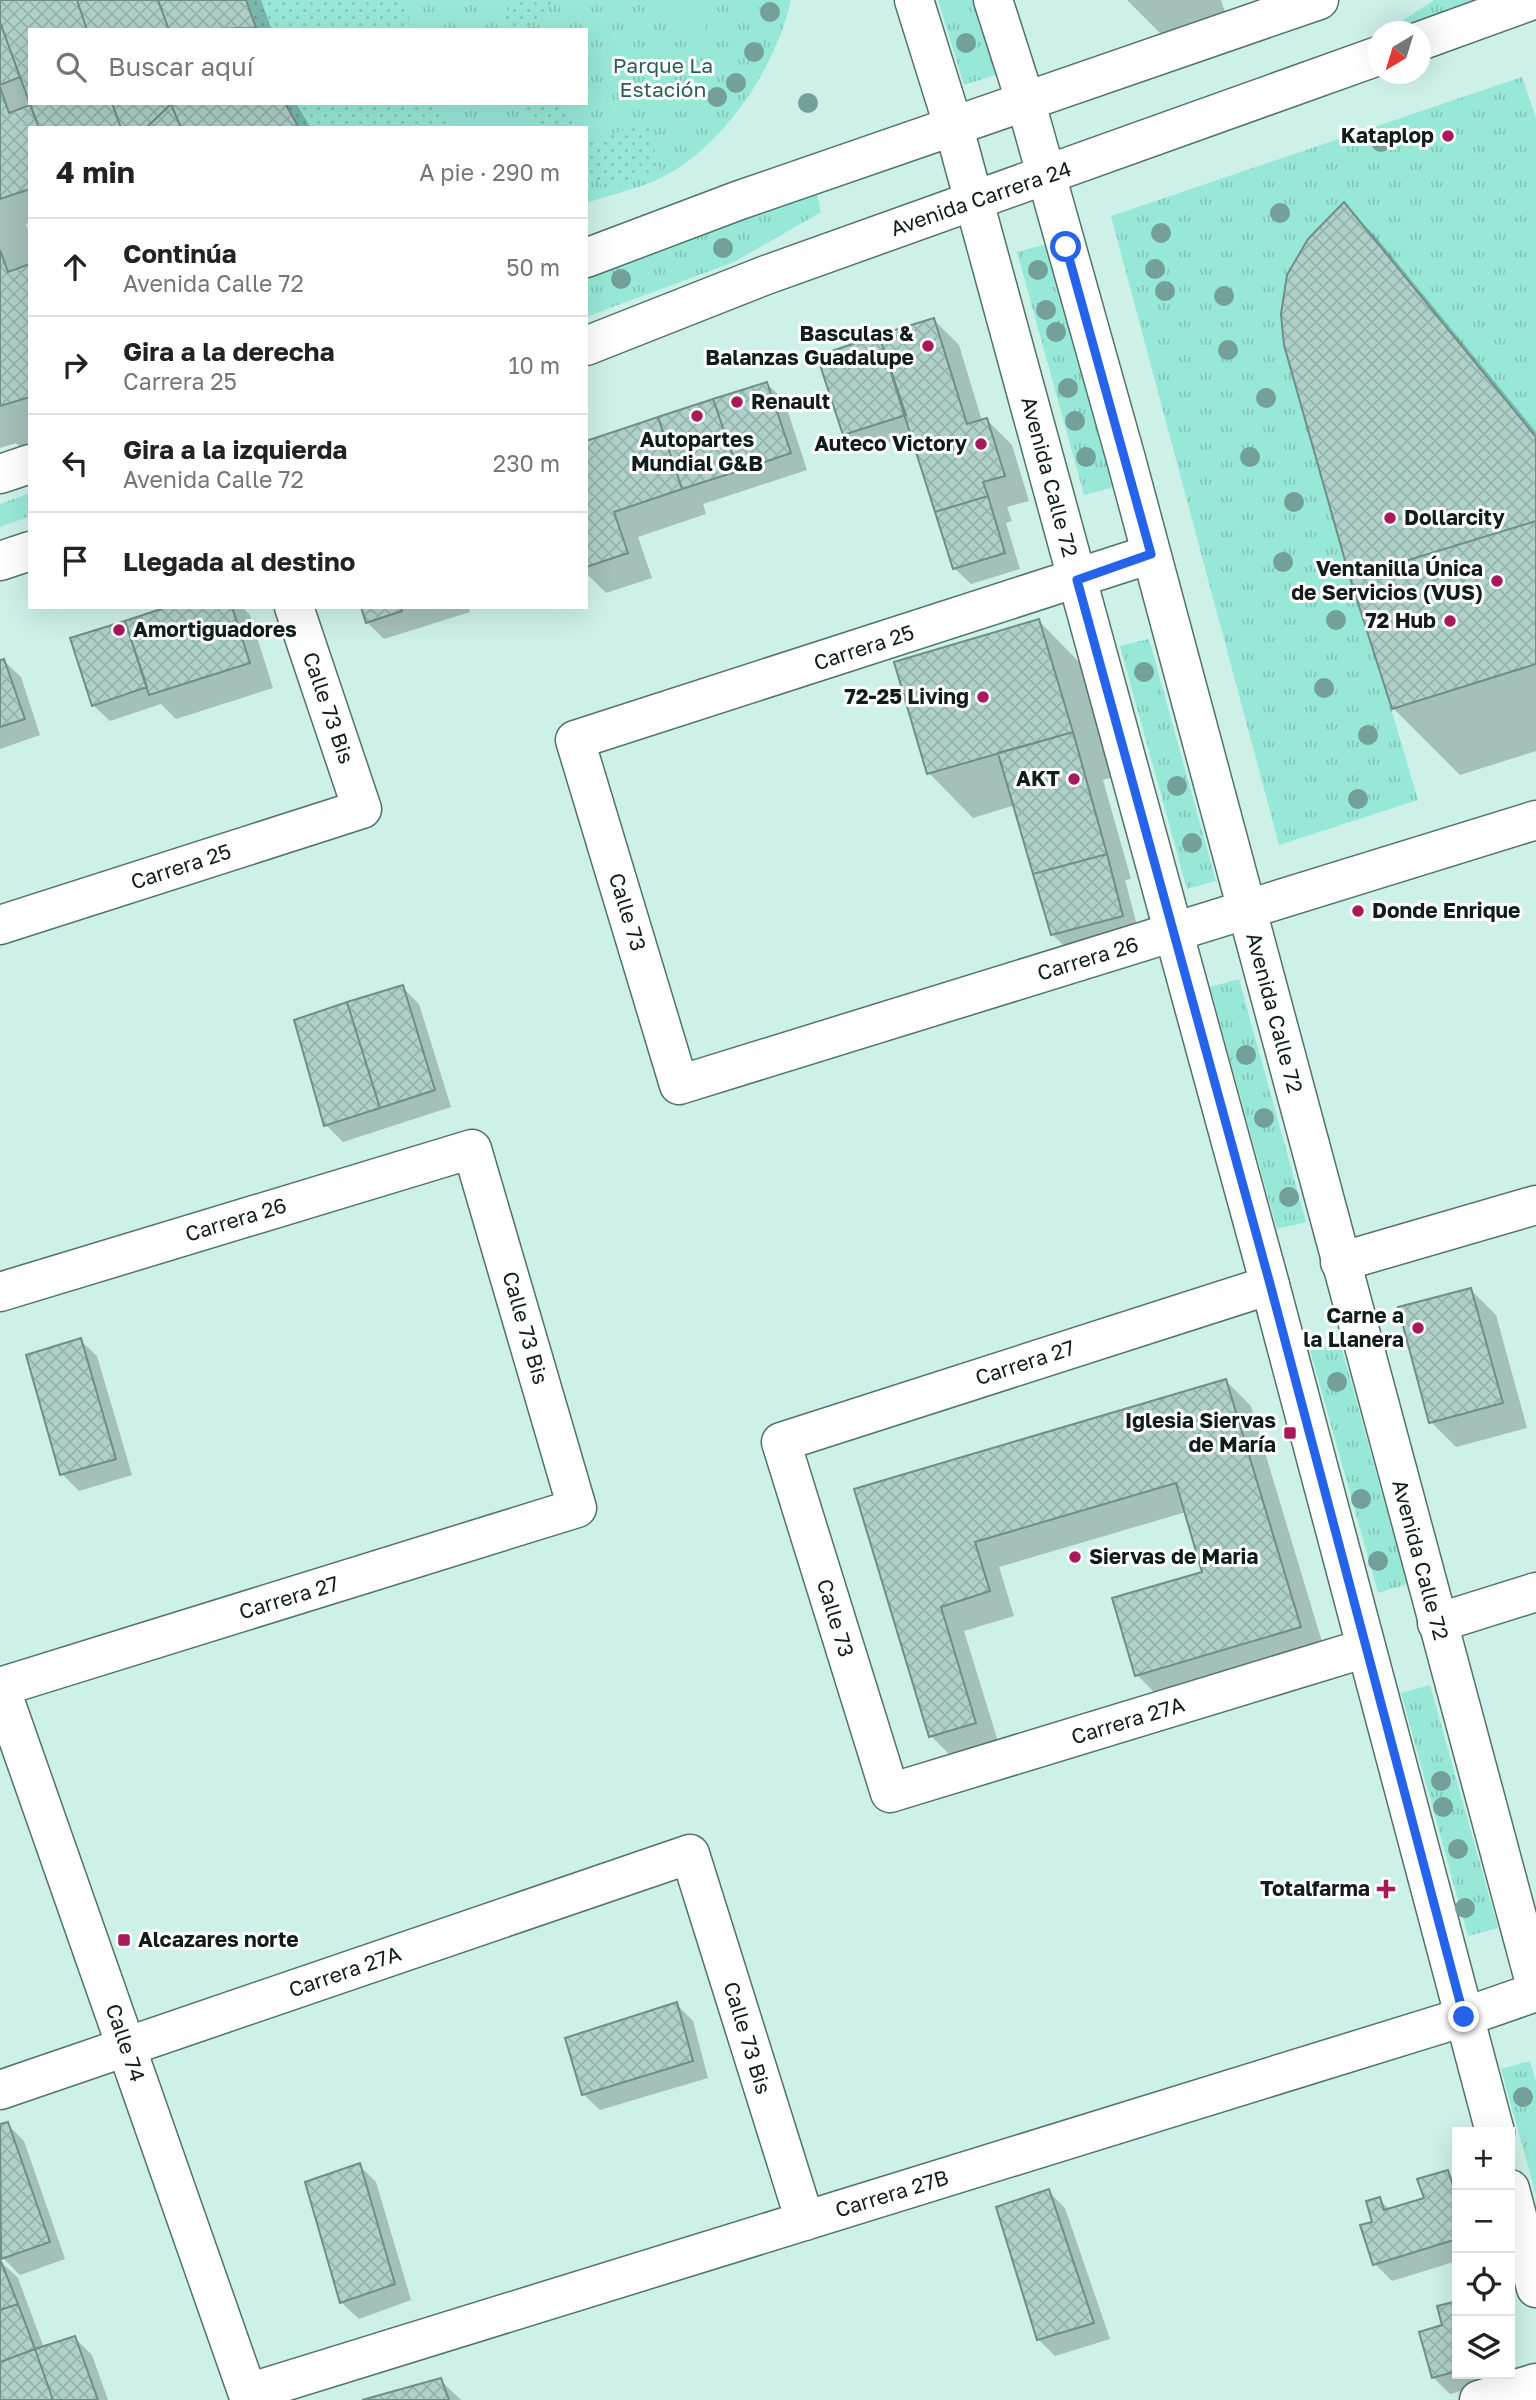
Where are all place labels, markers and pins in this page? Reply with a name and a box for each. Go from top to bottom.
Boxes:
place label: Kataplop [1341,122,1434,148]
marker: Kataplop [1440,128,1456,144]
place label: Basculas & Balanzas Guadalupe [705,320,914,370]
marker: Basculas & Balanzas Guadalupe [920,338,936,354]
place label: Renault [751,388,830,414]
marker: Renault [729,394,745,410]
marker: Autopartes Mundial G&B [689,408,705,424]
place label: Autopartes Mundial G&B [631,426,763,476]
place label: Auteco Victory [814,430,967,456]
marker: Auteco Victory [973,436,989,452]
place label: Dollarcity [1404,504,1505,530]
marker: Dollarcity [1382,510,1398,526]
place label: Ventanilla Única de Servicios (VUS) [1291,555,1483,605]
marker: Ventanilla Única de Servicios (VUS) [1489,573,1505,589]
place label: 72 Hub [1365,607,1436,633]
marker: 72 Hub [1442,613,1458,629]
place label: Amortiguadores [133,616,297,642]
marker: Amortiguadores [111,622,127,638]
place label: 72-25 Living [844,683,969,709]
marker: 72-25 Living [975,689,991,705]
place label: AKT [1016,765,1060,791]
marker: AKT [1066,771,1082,787]
place label: Donde Enrique [1372,897,1520,923]
marker: Donde Enrique [1350,903,1366,919]
place label: Carne a la Llanera [1303,1302,1404,1352]
marker: Carne a la Llanera [1410,1320,1426,1336]
place label: Iglesia Siervas de María [1125,1407,1276,1457]
marker: Iglesia Siervas de María [1282,1425,1298,1441]
place label: Siervas de Maria [1089,1543,1259,1569]
marker: Siervas de Maria [1067,1549,1083,1565]
place label: Totalfarma [1260,1875,1370,1901]
marker: Totalfarma [1376,1879,1396,1899]
place label: Alcazares norte [138,1926,299,1952]
marker: Alcazares norte [116,1932,132,1948]

